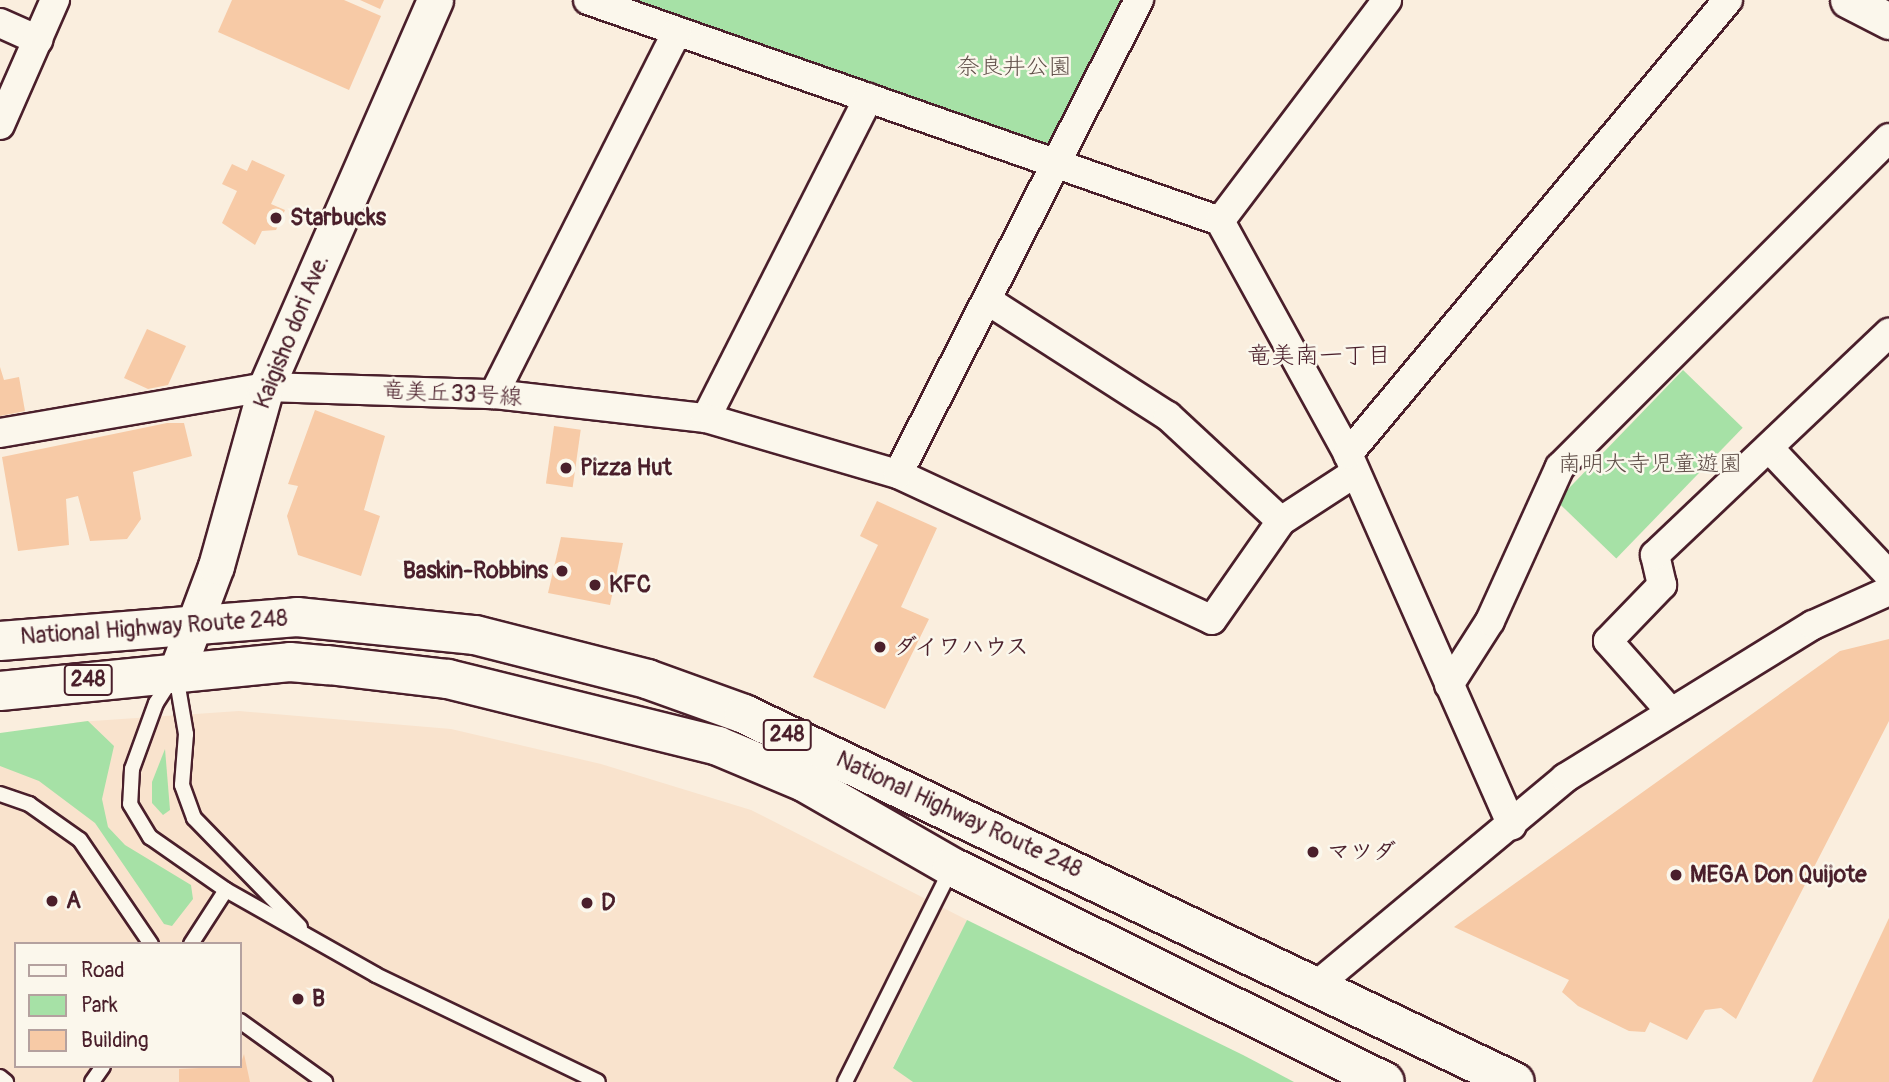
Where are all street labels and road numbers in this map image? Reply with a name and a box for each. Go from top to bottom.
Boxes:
street label: Kaigisho dori Ave. [249,251,335,413]
street label: 竜美丘33号線 [381,377,523,411]
street label: National Highway Route 248 [19,605,289,651]
road number: 248 [64,662,112,698]
road number: 248 [762,718,812,752]
street label: National Highway Route 248 [832,746,1086,884]

